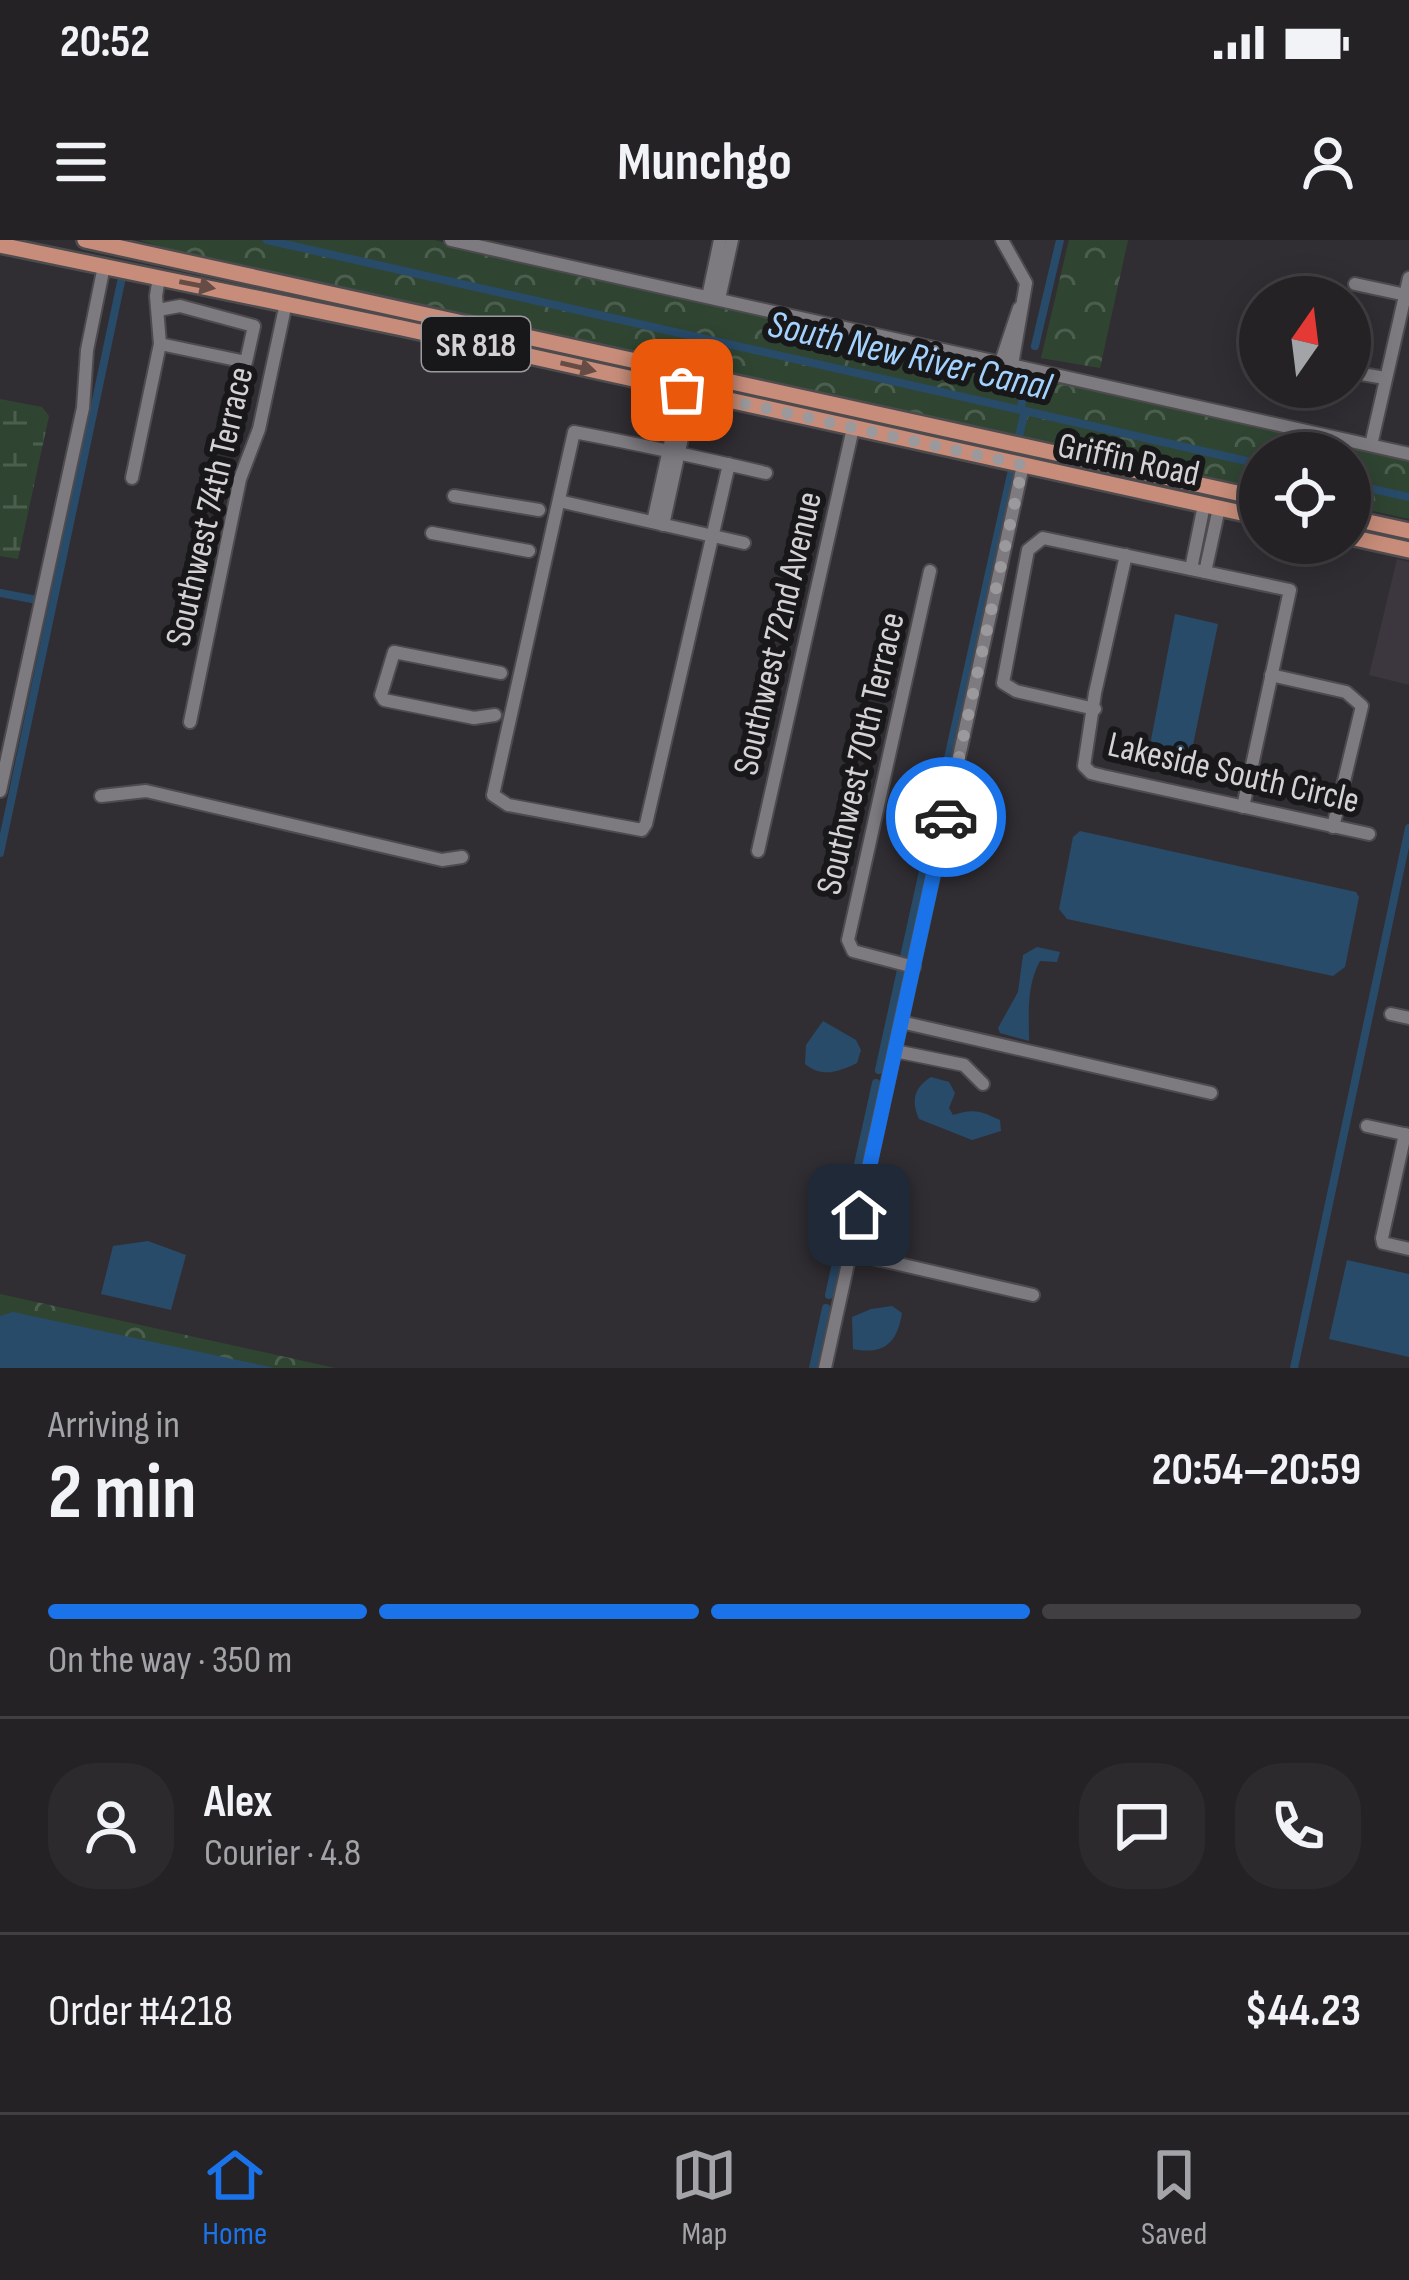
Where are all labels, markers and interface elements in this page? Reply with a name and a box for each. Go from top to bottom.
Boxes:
text: 20:52 [60,15,150,70]
icon: menu [48,129,114,195]
icon: person [1295,129,1361,195]
text: Munchgo [617,130,792,195]
one-way arrow [179,276,216,295]
north arrow [1239,276,1371,408]
map controls [1239,276,1371,564]
water label: South New River Canal [763,301,1056,412]
road number: SR 818 [422,317,530,371]
pin [631,339,733,441]
icon: bag [649,357,715,423]
one-way arrow [560,358,598,377]
street label: Southwest 74th Terrace [157,363,263,650]
street label: Griffin Road [1054,424,1203,496]
button: locate [1239,432,1371,564]
street label: Southwest 72nd Avenue [725,488,832,779]
street label: Southwest 70th Terrace [808,609,915,899]
street label: Lakeside South Circle [1104,724,1363,823]
courier [886,757,1006,877]
icon: car [913,784,979,850]
pin [808,1164,910,1266]
icon: home [826,1182,892,1248]
text: Arriving in [48,1402,180,1449]
text: 20:54–20:59 [1152,1443,1361,1498]
text: 2 min [48,1447,197,1540]
text: On the way · 350 m [48,1637,292,1684]
button: person [48,1763,174,1889]
button: chat [1079,1763,1205,1889]
button: phone [1235,1763,1361,1889]
text: Alex [204,1775,272,1830]
text: Courier · 4.8 [204,1830,361,1877]
text: Order #4218 [48,1984,233,2039]
text: $44.23 [1245,1984,1361,2039]
tab: Home [202,2142,268,2254]
tab: Map [671,2142,737,2254]
tab: Saved [1141,2142,1207,2254]

